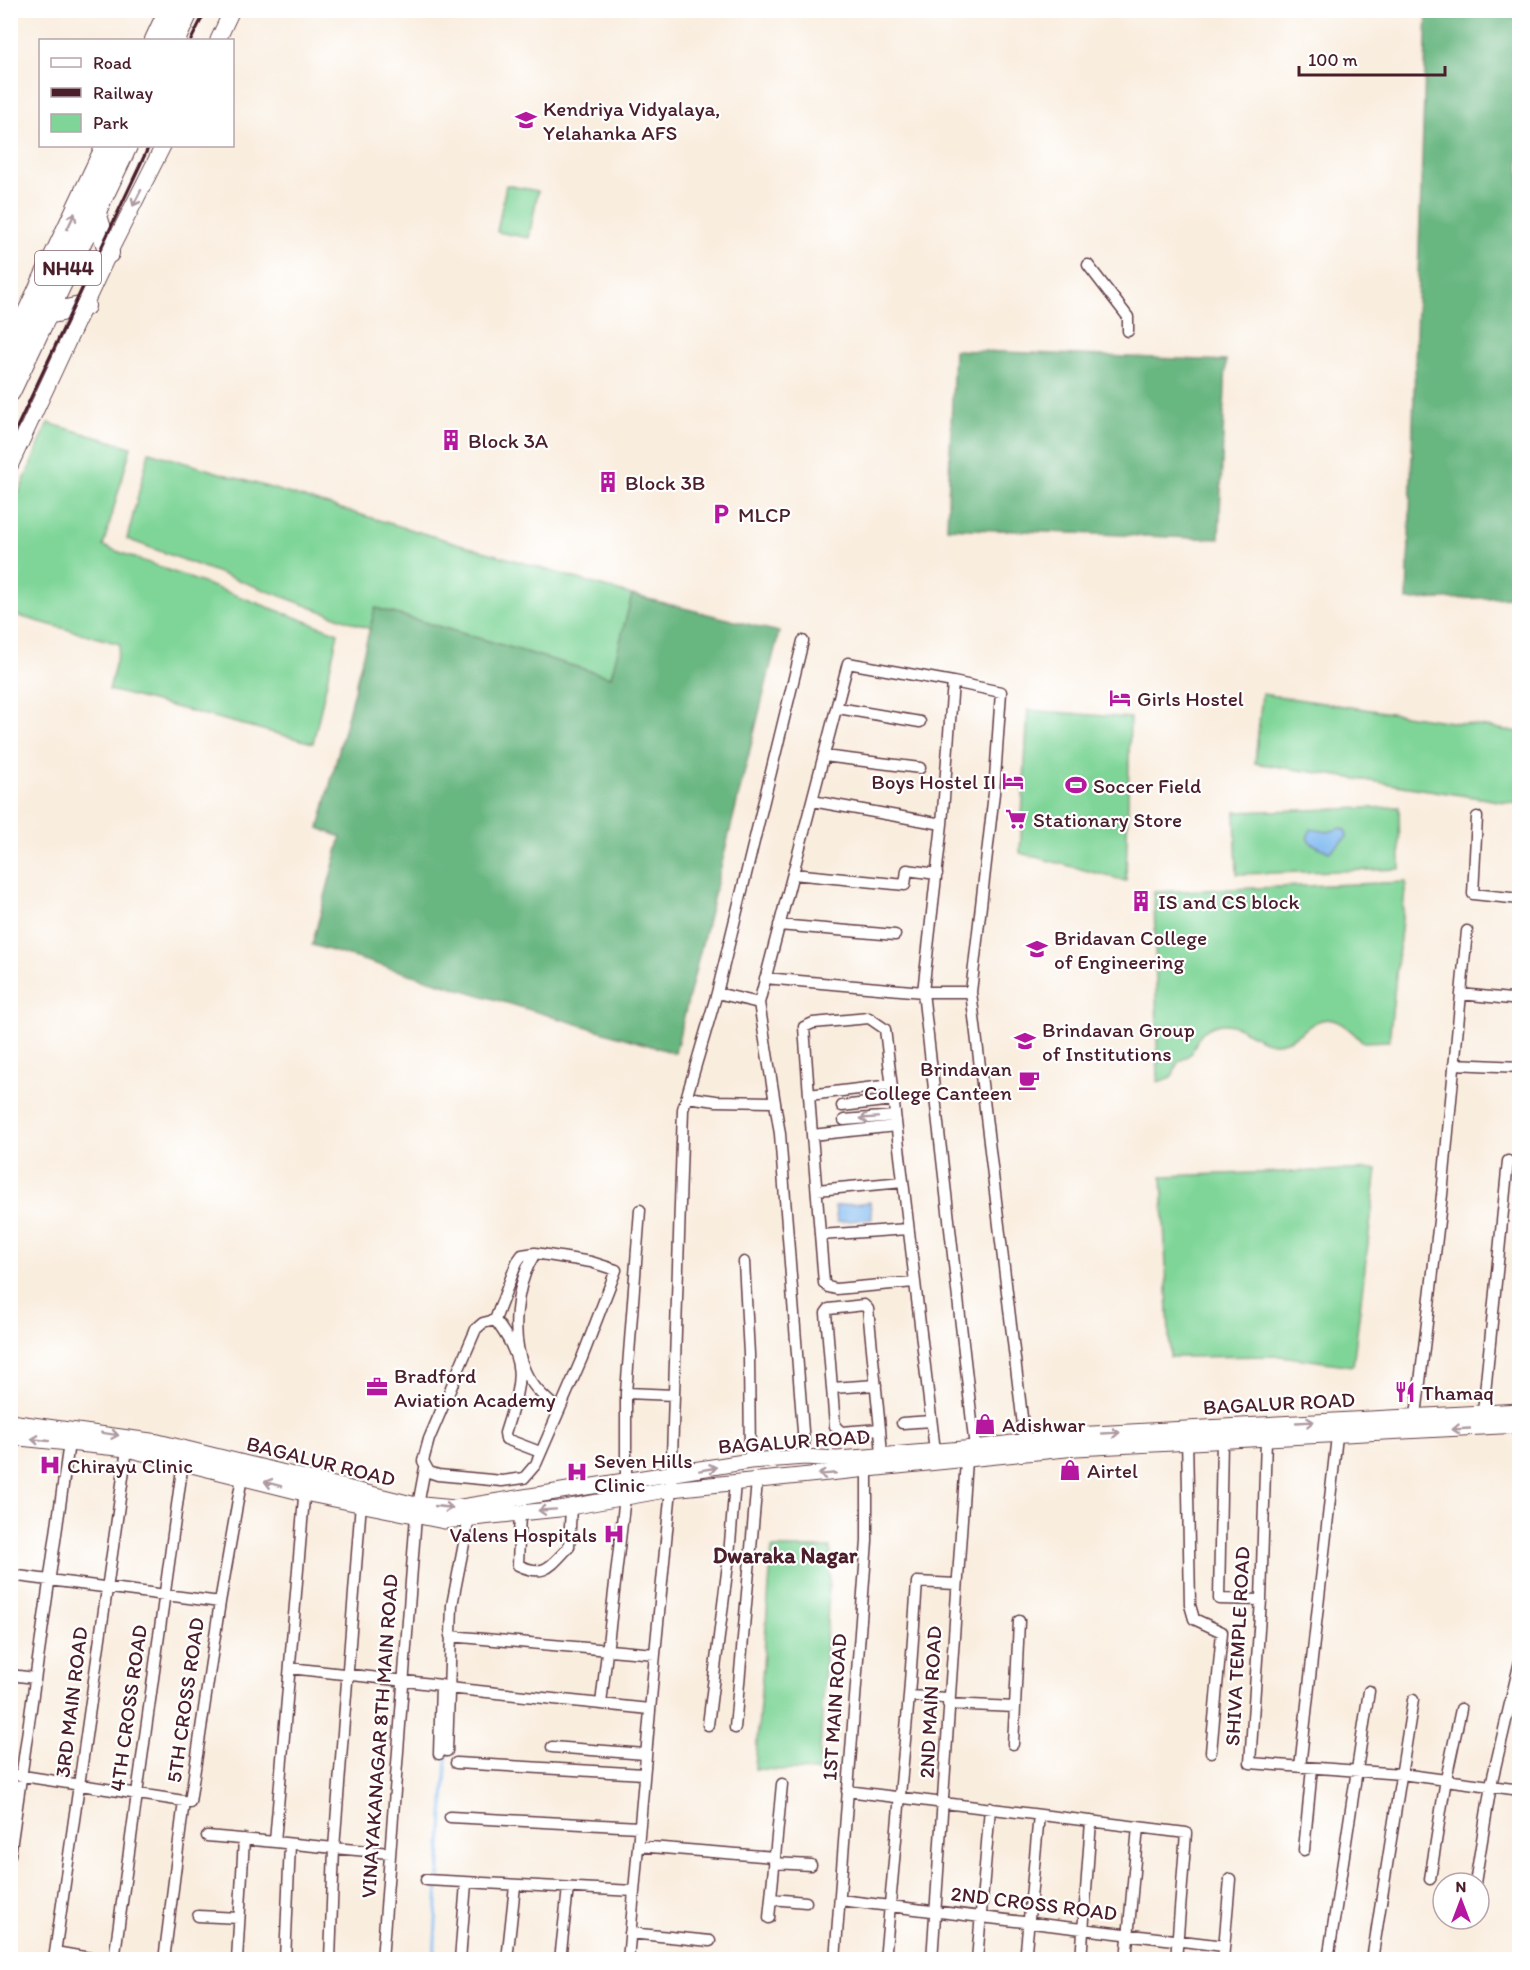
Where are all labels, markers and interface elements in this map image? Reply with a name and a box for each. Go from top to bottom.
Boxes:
legend [39,39,234,147]
scale bar [1299,39,1444,77]
text: 100 m [1308,49,1358,71]
text: Road [93,52,132,74]
text: Railway [93,82,154,104]
place label: Kendriya Vidyalaya, Yelahanka AFS [543,96,720,145]
school or university icon: Kendriya Vidyalaya, Yelahanka AFS [514,108,538,132]
text: Park [93,112,128,134]
one-way arrow [130,188,142,206]
one-way arrow [65,212,77,230]
road number: NH44 [35,251,101,285]
building icon: Block 3A [439,428,463,452]
place label: Block 3A [468,428,549,453]
building icon: Block 3B [596,470,620,494]
place label: Block 3B [625,470,705,495]
parking icon: MLCP [709,502,733,526]
place label: MLCP [738,502,791,527]
hotel icon: Girls Hostel [1108,686,1132,710]
place label: Girls Hostel [1137,686,1244,711]
place label: Boys Hostel II [871,769,996,794]
hotel icon: Boys Hostel II [1001,769,1025,793]
sports icon: Soccer Field [1064,773,1088,797]
place label: Soccer Field [1093,773,1201,798]
supermarket icon: Stationary Store [1004,807,1028,831]
place label: Stationary Store [1033,807,1182,832]
building icon: IS and CS block [1129,889,1153,913]
place label: IS and CS block [1158,889,1299,914]
place label: Bridavan College of Engineering [1054,925,1207,974]
school or university icon: Bridavan College of Engineering [1025,937,1049,961]
place label: Brindavan Group of Institutions [1042,1017,1195,1066]
school or university icon: Brindavan Group of Institutions [1013,1029,1037,1053]
place label: Brindavan College Canteen [864,1056,1012,1105]
cafe icon: Brindavan College Canteen [1017,1068,1041,1092]
one-way arrow [860,1113,880,1124]
place label: Bradford Aviation Academy [394,1363,556,1412]
office icon: Bradford Aviation Academy [365,1375,389,1399]
restaurant icon: Thamaq [1393,1380,1417,1404]
place label: Thamaq [1422,1380,1494,1405]
street label: BAGALUR ROAD [1202,1387,1356,1419]
shop icon: Adishwar [973,1412,997,1436]
place label: Adishwar [1002,1412,1086,1437]
one-way arrow [1295,1417,1315,1428]
street label: BAGALUR ROAD [717,1423,871,1459]
one-way arrow [1452,1423,1472,1434]
one-way arrow [1100,1427,1120,1438]
one-way arrow [100,1429,120,1440]
street label: BAGALUR ROAD [244,1430,398,1492]
one-way arrow [31,1434,51,1445]
place label: Seven Hills Clinic [594,1448,693,1497]
hospital icon: Chirayu Clinic [38,1453,62,1477]
place label: Chirayu Clinic [67,1453,193,1478]
shop icon: Airtel [1058,1458,1082,1482]
place label: Airtel [1087,1458,1138,1483]
hospital icon: Seven Hills Clinic [565,1460,589,1484]
one-way arrow [698,1463,717,1474]
one-way arrow [818,1469,838,1480]
one-way arrow [264,1478,283,1490]
one-way arrow [433,1502,453,1513]
one-way arrow [537,1504,557,1515]
place label: Valens Hospitals [449,1522,597,1547]
hospital icon: Valens Hospitals [602,1522,626,1546]
district label: Dwaraka Nagar [713,1542,858,1569]
street label: SHIVA TEMPLE ROAD [1219,1545,1255,1746]
street label: VINAYAKANAGAR 8TH MAIN ROAD [355,1573,403,1899]
street label: 5TH CROSS ROAD [161,1616,209,1784]
street label: 4TH CROSS ROAD [104,1623,152,1793]
street label: 3RD MAIN ROAD [49,1625,93,1779]
street label: 2ND MAIN ROAD [914,1625,946,1779]
street label: 1ST MAIN ROAD [816,1632,852,1782]
north arrow [1431,1871,1491,1931]
text: N [1456,1877,1466,1896]
street label: 2ND CROSS ROAD [949,1880,1119,1926]

